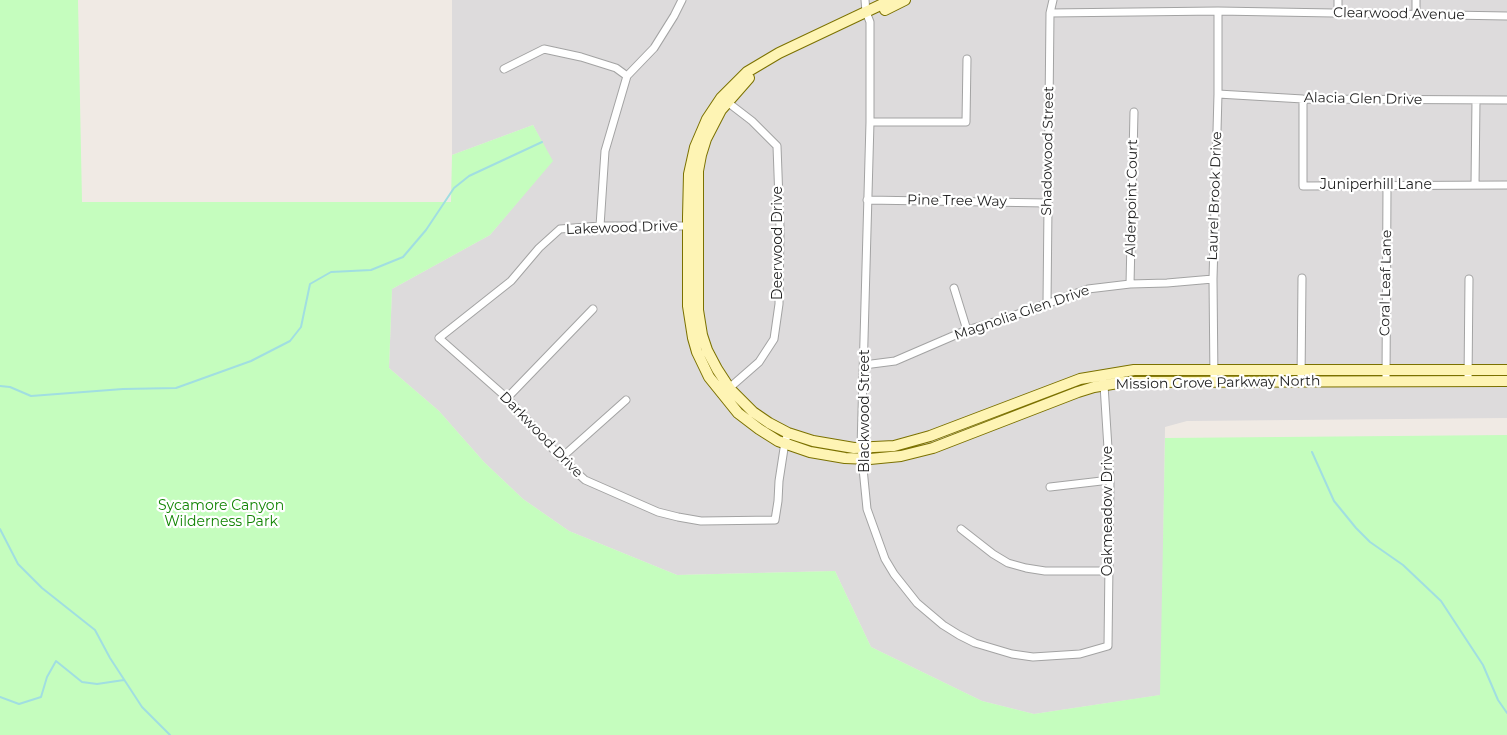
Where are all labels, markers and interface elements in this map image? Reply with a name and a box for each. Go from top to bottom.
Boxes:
street label: Clearwood Avenue [1333,4,1465,24]
street label: Shadowood Street [1038,86,1058,216]
street label: Alacia Glen Drive [1304,90,1422,108]
street label: Laurel Brook Drive [1204,131,1226,261]
street label: Alderpoint Court [1123,139,1141,257]
street label: Juniperhill Lane [1320,177,1432,193]
street label: Deerwood Drive [770,186,786,300]
street label: Pine Tree Way [907,192,1007,210]
street label: Lakewood Drive [566,218,678,238]
street label: Coral Leaf Lane [1377,230,1395,336]
street label: Magnolia Glen Drive [952,282,1092,344]
street label: Blackwood Street [857,349,873,473]
street label: Mission Grove Parkway North [1115,373,1321,393]
street label: Darkwood Drive [496,389,586,481]
street label: Oakmeadow Drive [1100,446,1116,576]
park label: Sycamore Canyon Wilderness Park [158,498,284,530]

